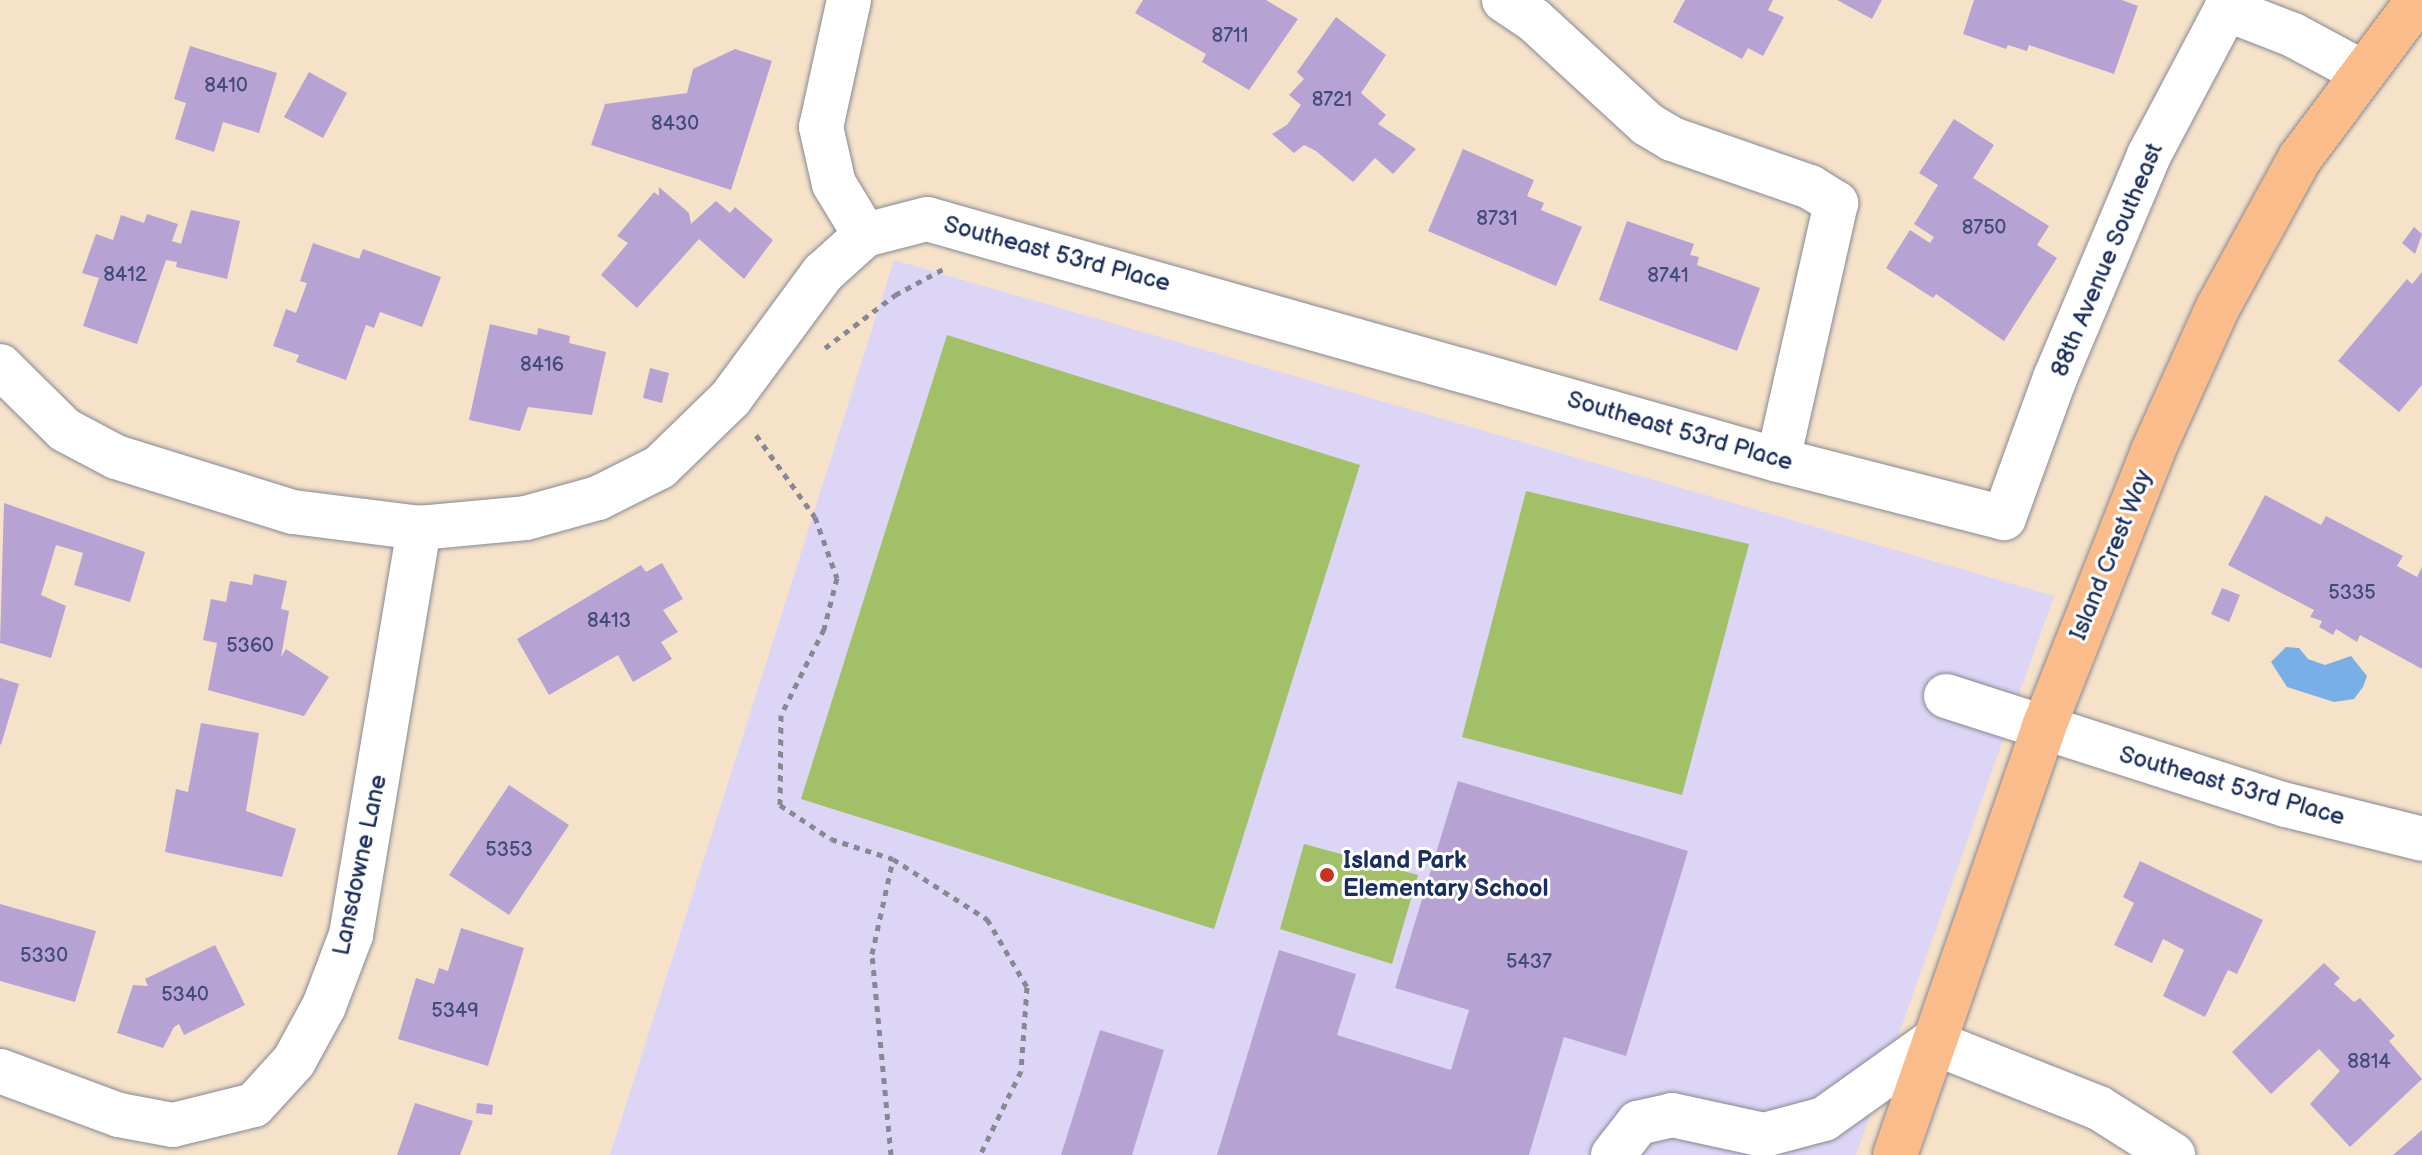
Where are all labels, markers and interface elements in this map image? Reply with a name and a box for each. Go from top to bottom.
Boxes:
house number: 8711 [1212,24,1248,48]
house number: 8410 [204,74,248,98]
house number: 8721 [1312,88,1352,112]
house number: 8430 [651,112,699,136]
street label: 88th Avenue Southeast [2045,139,2169,381]
house number: 8731 [1476,207,1518,231]
street label: Southeast 53rd Place [941,210,1173,298]
house number: 8750 [1962,216,2006,240]
house number: 8412 [103,263,147,287]
house number: 8741 [1647,264,1689,288]
house number: 8416 [520,353,564,377]
street label: Southeast 53rd Place [1564,385,1796,477]
street label: Island Crest Way [2064,465,2158,645]
house number: 5335 [2328,581,2376,605]
house number: 8413 [587,609,631,633]
house number: 5360 [226,634,274,658]
street label: Southeast 53rd Place [2116,740,2348,832]
street label: Lansdowne Lane [327,772,393,958]
house number: 5353 [485,838,533,862]
place label: Island Park Elementary School [1343,847,1549,903]
marker: Island Park Elementary School [1318,866,1336,884]
house number: 5330 [20,944,68,968]
house number: 5437 [1506,950,1552,974]
house number: 5340 [161,983,209,1007]
house number: 5349 [431,999,479,1023]
house number: 8814 [2347,1050,2391,1074]

